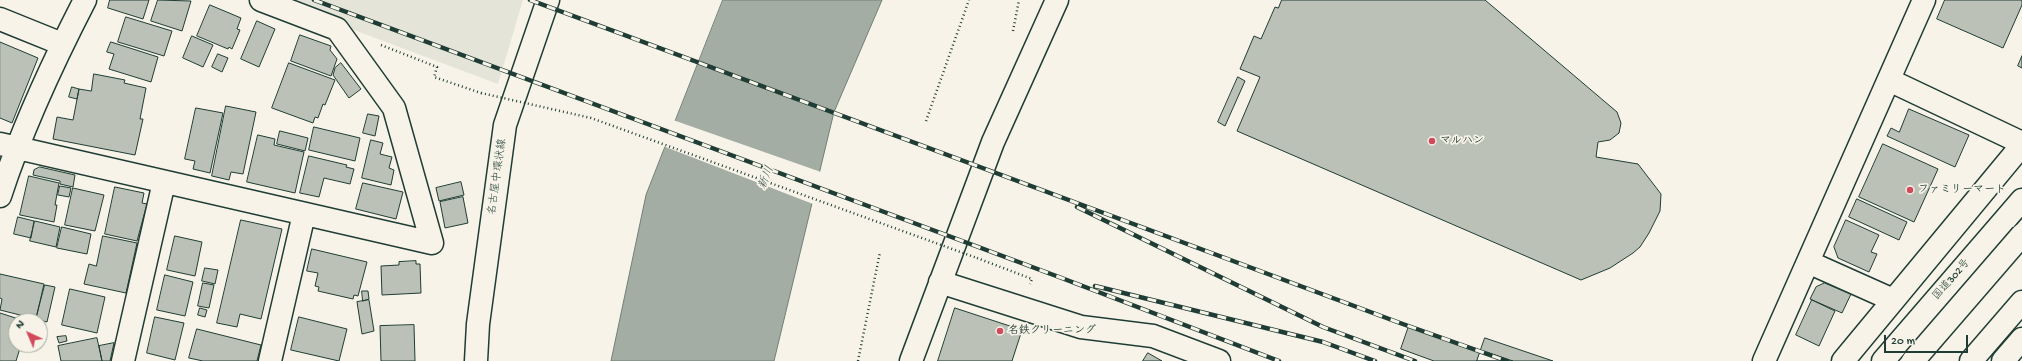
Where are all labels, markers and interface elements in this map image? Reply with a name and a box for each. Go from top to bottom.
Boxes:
place label: マルハン [1440,134,1484,148]
marker: マルハン [1427,136,1437,146]
street label: 名古屋中環状線 [486,138,510,216]
water label: 新川 [756,164,778,192]
place label: ファミリーマート [1918,183,2006,197]
marker: ファミリーマート [1905,185,1915,195]
street label: 国道302号 [1931,257,1973,303]
north arrow [8,313,48,353]
text: N [14,318,27,332]
place label: 名鉄クリーニング [1008,324,1096,338]
marker: 名鉄クリーニング [995,326,1005,336]
scale bar [1886,327,1970,353]
text: 20 m [1891,335,1915,349]

